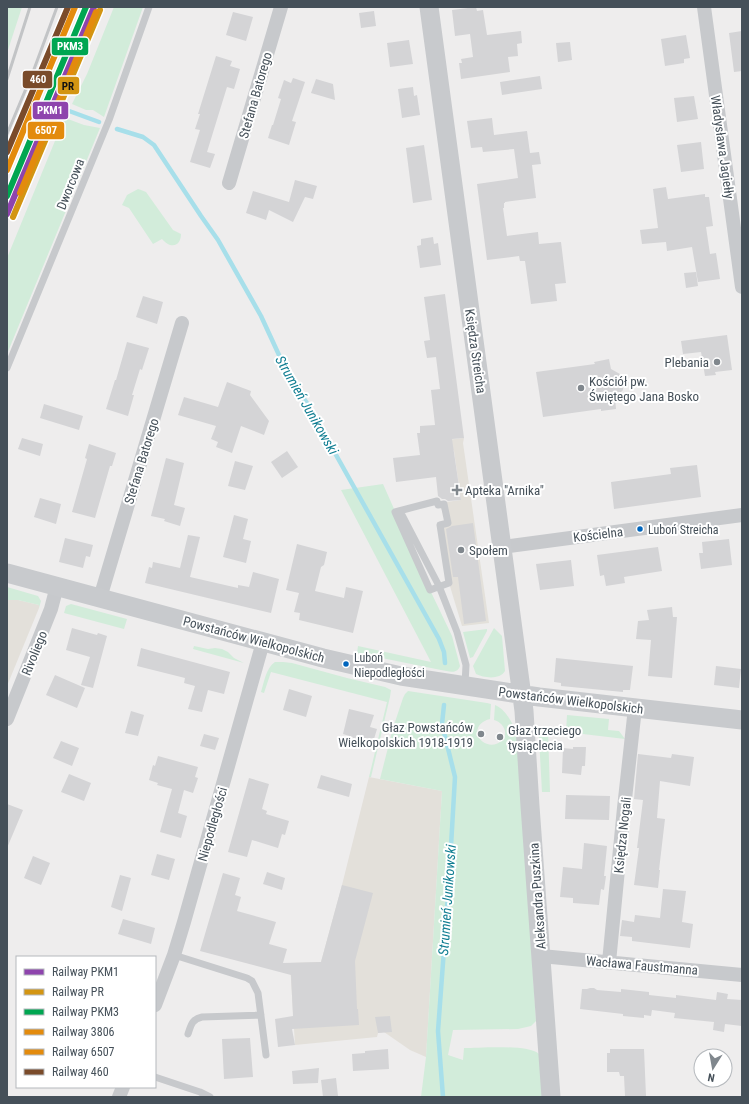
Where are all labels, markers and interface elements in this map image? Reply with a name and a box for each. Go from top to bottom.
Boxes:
line badge: PKM3 [51,37,89,56]
text: PKM3 [57,40,84,53]
street label: Stefana Batorego [236,50,275,140]
line badge: 460 [22,70,53,89]
text: 460 [30,73,47,86]
line badge: PR [57,76,80,95]
text: PR [62,80,74,93]
street label: Władysława Jagiełły [708,94,737,200]
line badge: PKM1 [32,101,69,120]
text: PKM1 [37,104,63,117]
line badge: 6507 [27,121,65,140]
text: 6507 [35,124,58,137]
street label: Dworcowa [53,157,87,212]
street label: Księdza Streicha [462,308,489,394]
water label: Strumień Junikowski [272,353,342,458]
place label: Plebania [665,355,709,370]
marker: Plebania [712,357,722,367]
place label: Kościół pw. Świętego Jana Bosko [589,374,699,404]
marker: Kościół pw. Świętego Jana Bosko [576,383,586,393]
street label: Stefana Batorego [121,416,162,506]
place label: Apteka "Arnika" [465,483,544,498]
marker: Apteka "Arnika" [452,485,462,495]
place label: Luboń Streicha [648,523,719,537]
street label: Kościelna [572,524,624,545]
marker: Luboń Streicha [635,524,645,534]
place label: Społem [469,543,508,558]
marker: Społem [456,545,466,555]
street label: Powstańców Wielkopolskich [182,613,326,666]
street label: Rivoliego [19,629,50,678]
place label: Luboń Niepodległości [354,651,425,680]
marker: Luboń Niepodległości [341,659,351,669]
street label: Powstańców Wielkopolskich [498,684,644,717]
place label: Głaz Powstańców Wielkopolskich 1918-1919 [338,720,474,750]
place label: Głaz trzeciego tysiąclecia [508,723,581,753]
marker: Głaz Powstańców Wielkopolskich 1918-1919 [476,729,486,739]
marker: Głaz trzeciego tysiąclecia [495,732,505,742]
street label: Niepodległości [195,785,230,863]
street label: Księdza Nogali [611,796,634,874]
street label: Aleksandra Puszkina [526,842,549,950]
water label: Strumień Junikowski [435,843,459,956]
street label: Wacława Faustmanna [585,953,699,978]
legend [16,956,156,1088]
text: Railway PKM1 [52,965,119,979]
text: Railway PR [52,985,104,999]
text: Railway PKM3 [52,1005,119,1019]
text: Railway 3806 [52,1025,115,1039]
text: Railway 6507 [52,1045,115,1059]
north arrow [693,1048,733,1088]
text: Railway 460 [52,1065,109,1079]
text: N [706,1070,716,1084]

